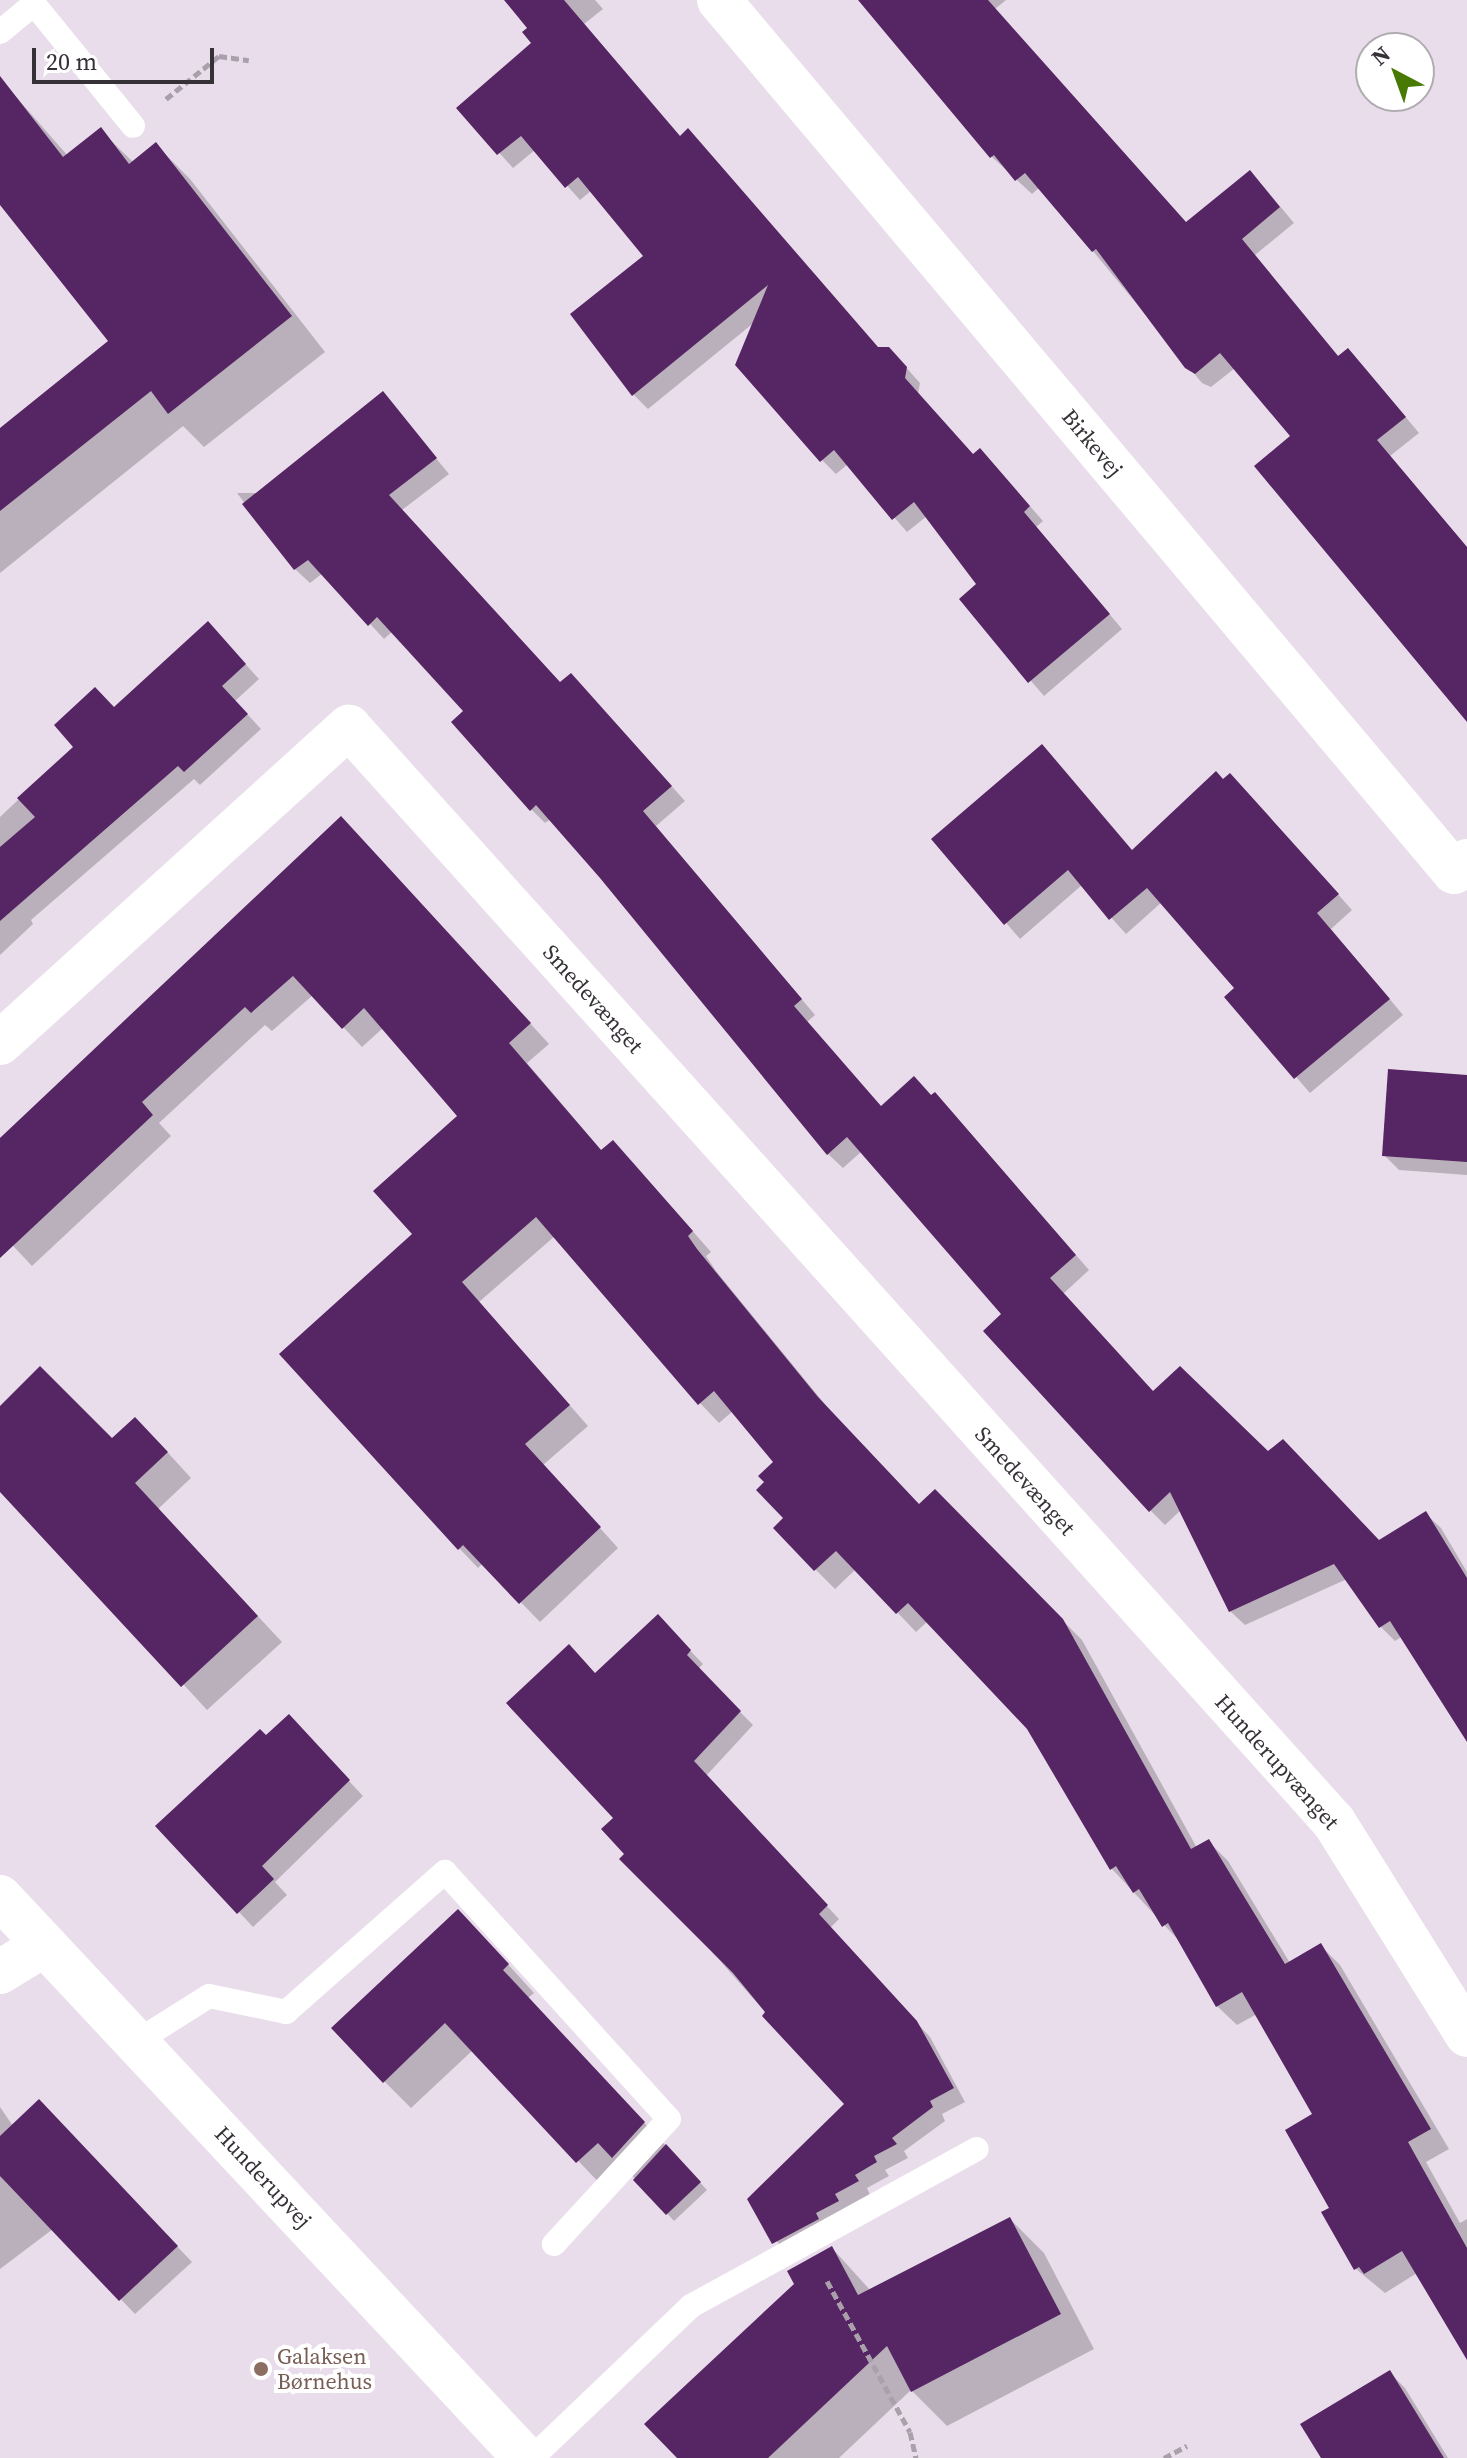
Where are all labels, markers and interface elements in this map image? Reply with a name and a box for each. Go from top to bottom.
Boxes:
scale bar [36,32,218,82]
north arrow [1355,32,1435,112]
text: N [1365,39,1396,72]
text: 20 m [46,45,97,78]
street label: Birkevej [1056,404,1128,482]
street label: Smedevænget [537,939,649,1059]
street label: Smedevænget [969,1421,1081,1541]
street label: Hunderupvænget [1210,1689,1344,1835]
street label: Hunderupvej [209,2121,317,2233]
place label: Galaksen Børnehus [277,2343,372,2394]
marker: Galaksen Børnehus [252,2360,270,2378]

